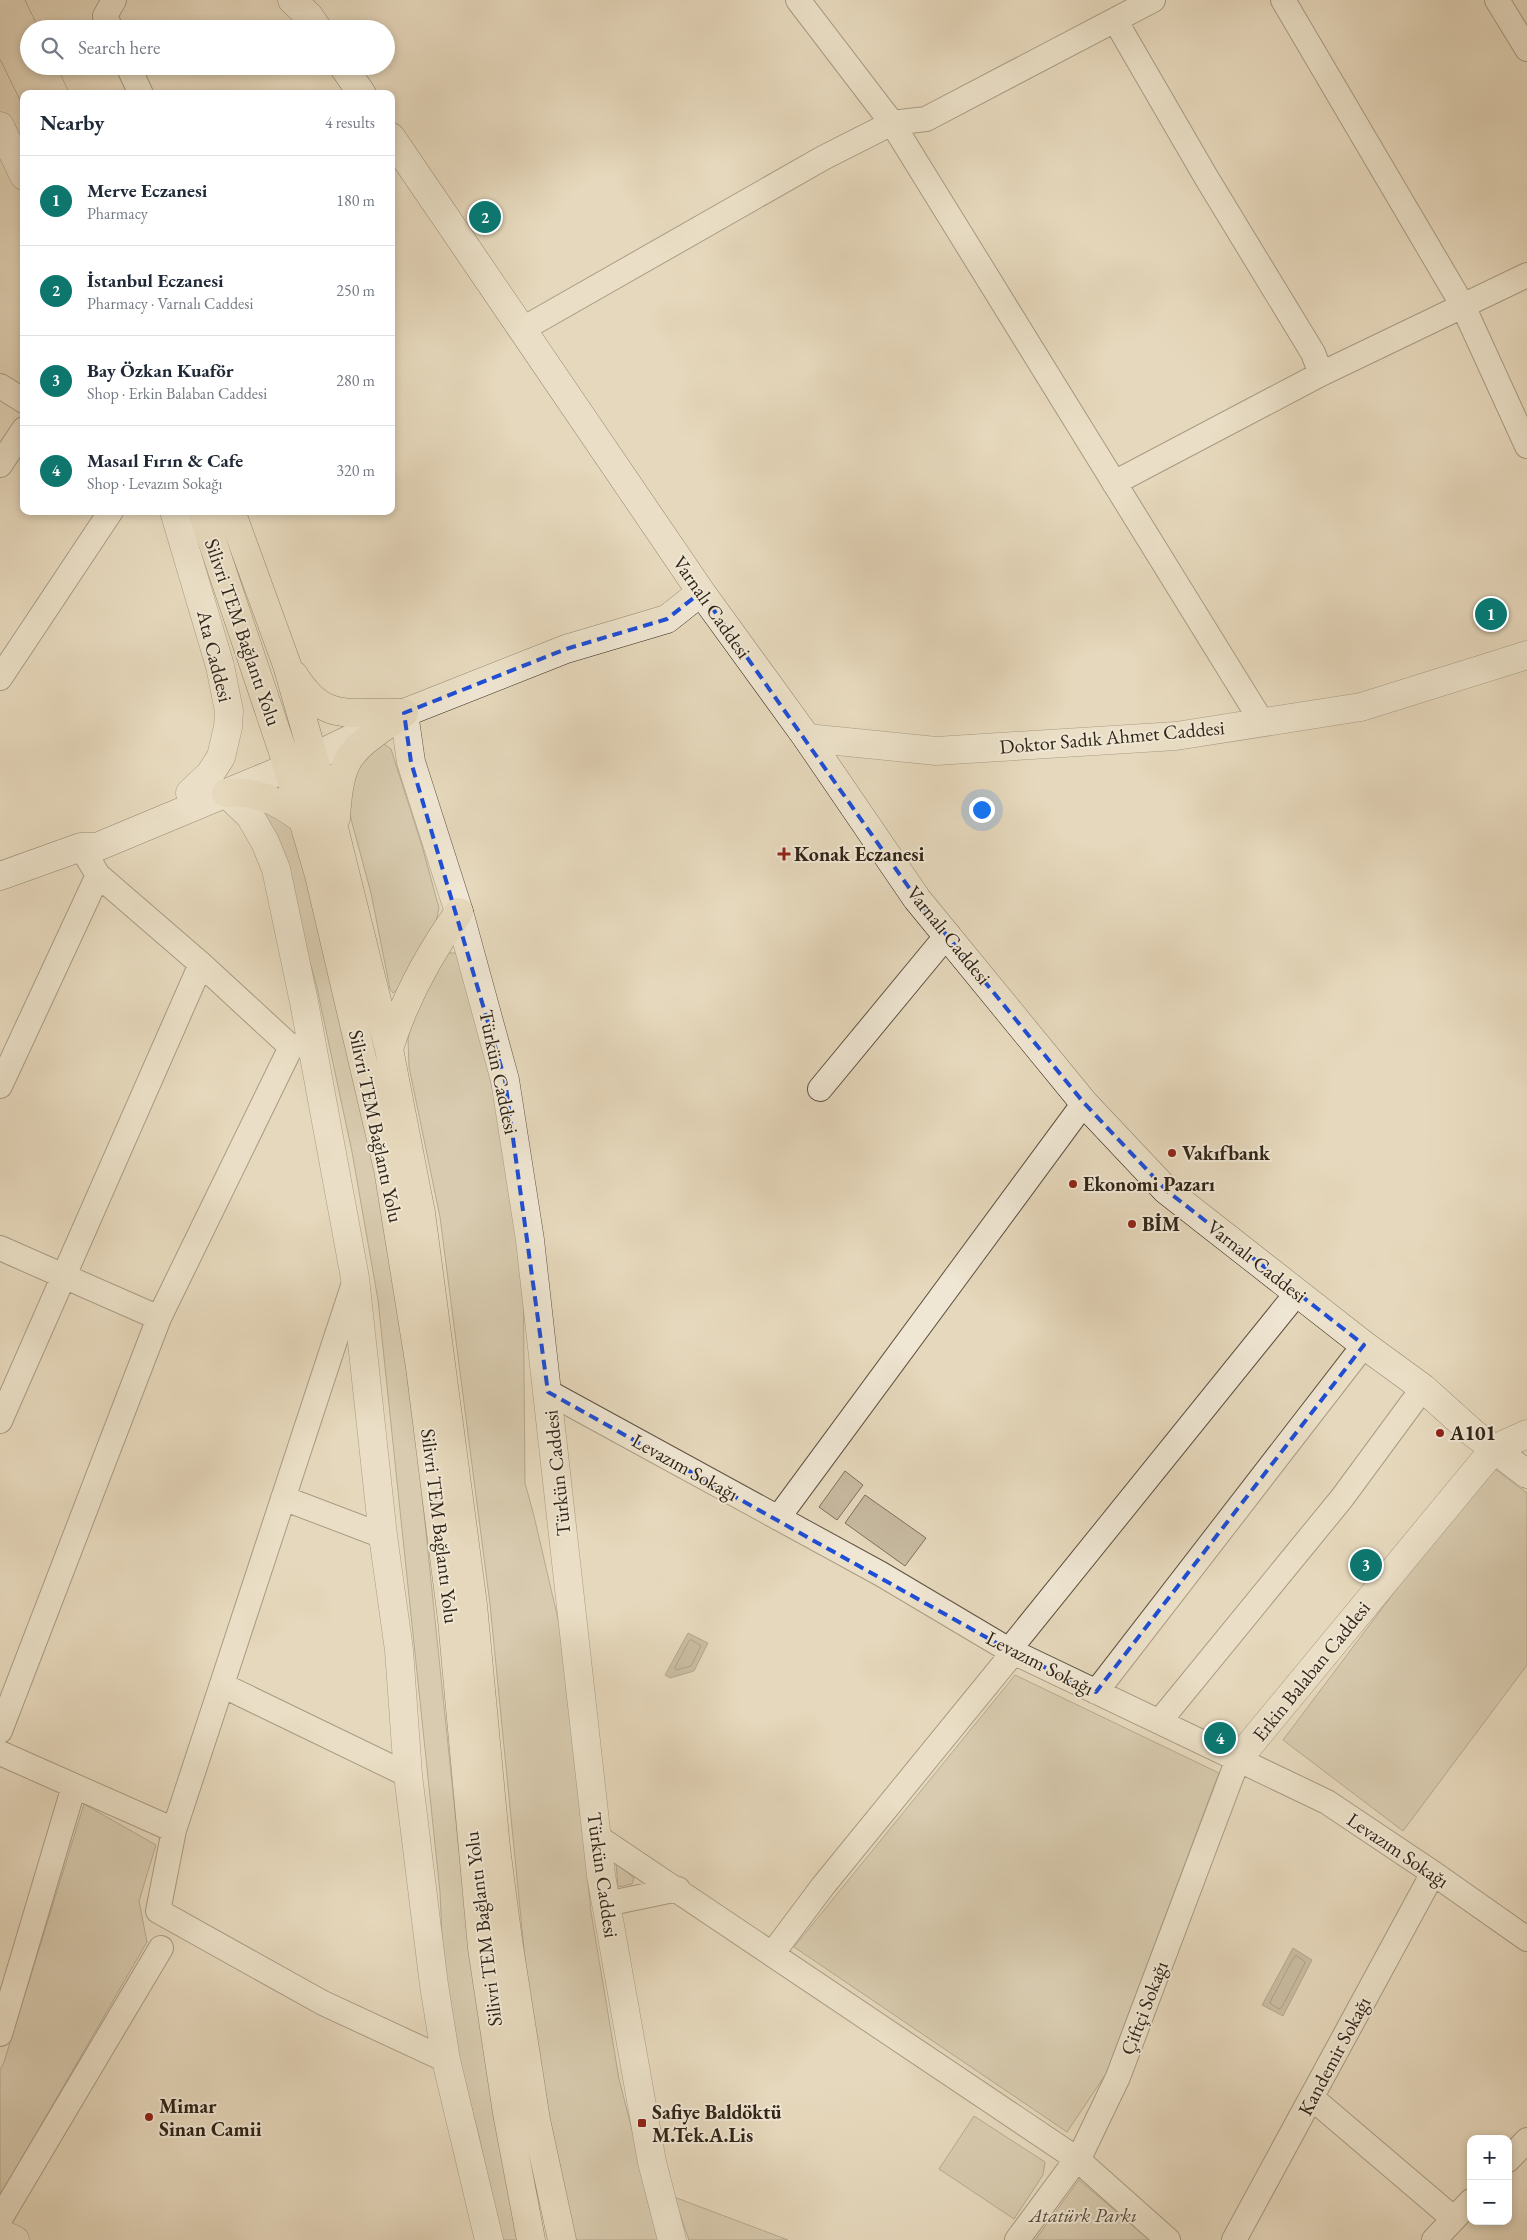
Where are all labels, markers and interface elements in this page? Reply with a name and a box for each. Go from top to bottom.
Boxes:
search box [20,20,395,75]
icon: search [38,34,66,62]
text: Search here [78,35,160,60]
text: Nearby [40,109,104,136]
text: 4 results [325,112,375,133]
text: Merve Eczanesi [87,178,207,203]
text: 1 [52,190,60,211]
text: 180 m [336,190,375,211]
pin: 2 [469,198,501,236]
text: Pharmacy [87,203,148,224]
text: İstanbul Eczanesi [87,268,224,293]
text: 2 [52,280,60,301]
text: 250 m [336,280,375,301]
text: Pharmacy · Varnalı Caddesi [87,293,253,314]
text: Bay Özkan Kuaför [87,358,234,383]
text: 3 [52,370,60,391]
text: 280 m [336,370,375,391]
text: Shop · Erkin Balaban Caddesi [87,383,267,404]
text: Masaıl Fırın & Cafe [87,448,243,473]
text: 4 [52,460,60,481]
text: 320 m [336,460,375,481]
text: Shop · Levazım Sokağı [87,473,222,494]
street label: Silivri TEM Bağlantı Yolu [199,535,287,730]
street label: Varnalı Caddesi [667,550,757,664]
pin: 1 [1475,595,1507,633]
street label: Ata Caddesi [191,606,239,705]
street label: Doktor Sadık Ahmet Caddesi [998,714,1226,760]
your location [969,797,995,823]
place label: Konak Eczanesi [794,841,925,867]
marker: Konak Eczanesi [778,848,790,860]
street label: Varnalı Caddesi [901,880,997,990]
street label: Türkün Caddesi [473,1007,525,1137]
street label: Silivri TEM Bağlantı Yolu [343,1027,409,1225]
place label: Vakıfbank [1182,1140,1271,1166]
marker: Vakıfbank [1166,1147,1178,1159]
place label: Ekonomi Pazarı [1083,1171,1215,1197]
marker: Ekonomi Pazarı [1067,1178,1079,1190]
place label: BİM [1142,1211,1180,1237]
street label: Varnalı Caddesi [1202,1214,1312,1308]
marker: BİM [1126,1218,1138,1230]
street label: Türkün Caddesi [537,1409,577,1537]
place label: A101 [1449,1420,1496,1446]
street label: Silivri TEM Bağlantı Yolu [415,1427,465,1625]
street label: Levazım Sokağı [627,1427,743,1507]
marker: A101 [1434,1427,1446,1439]
pin: 3 [1350,1546,1382,1584]
street label: Erkin Balaban Caddesi [1246,1595,1376,1747]
street label: Levazım Sokağı [982,1625,1098,1701]
pin: 4 [1204,1719,1236,1757]
street label: Levazım Sokağı [1342,1806,1454,1894]
street label: Türkün Caddesi [581,1810,625,1940]
street label: Silivri TEM Bağlantı Yolu [458,1830,508,2028]
street label: Çiftçi Sokağı [1114,1957,1174,2059]
street label: Kandemir Sokağı [1292,1992,1376,2120]
place label: Mimar Sinan Camii [159,2093,262,2142]
place label: Safiye Baldöktü M.Tek.A.Lis [652,2099,781,2148]
marker: Mimar Sinan Camii [143,2111,155,2123]
marker: Safiye Baldöktü M.Tek.A.Lis [636,2117,648,2129]
map controls [1467,2135,1512,2225]
button: + [1467,2135,1512,2180]
button: − [1467,2180,1512,2225]
park label: Atatürk Parkı [1027,2202,1137,2228]

